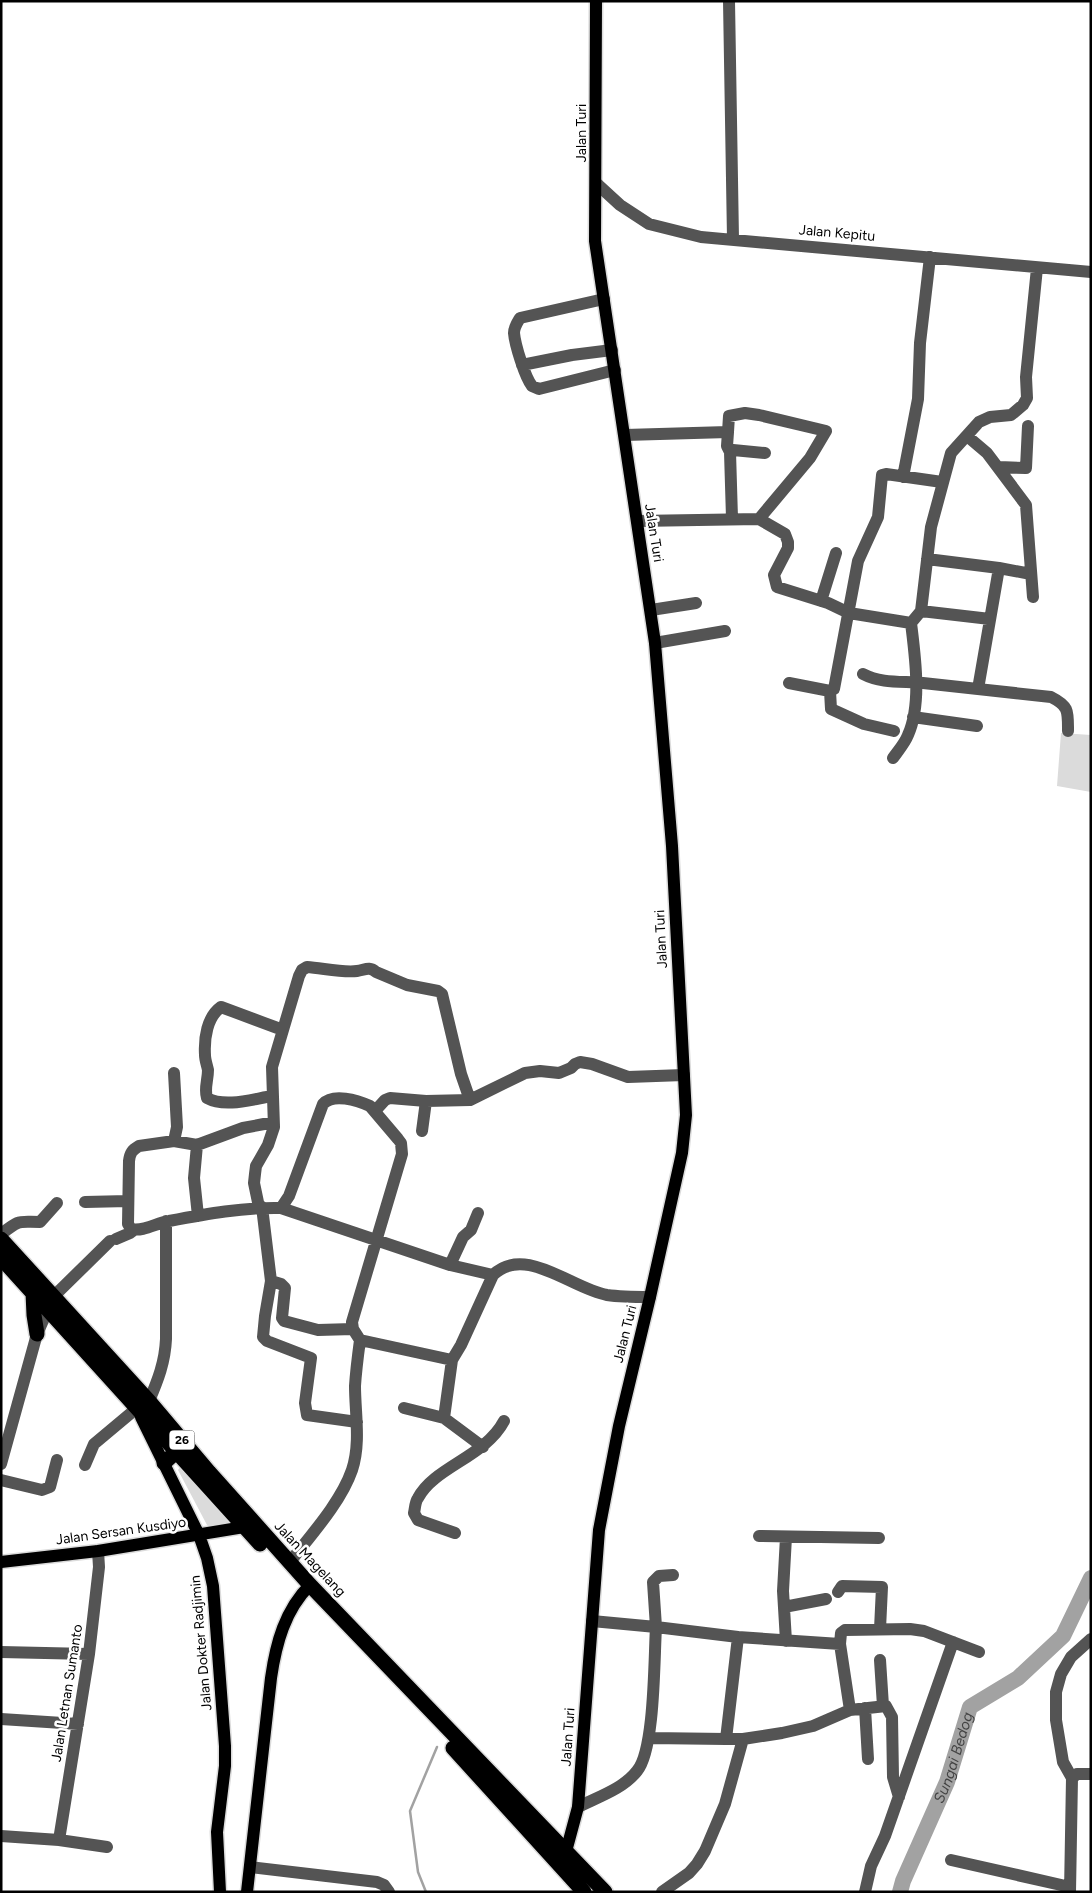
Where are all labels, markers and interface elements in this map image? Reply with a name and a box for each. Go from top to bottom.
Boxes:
street label: Jalan Turi [573,104,590,162]
street label: Jalan Kepitu [798,221,876,245]
street label: Jalan Turi [641,503,667,563]
street label: Jalan Turi [651,909,671,969]
street label: Jalan Turi [610,1303,640,1365]
road number: 26 [170,1430,194,1450]
street label: Jalan Sersan Kusdiyo [55,1513,187,1549]
street label: Jalan Magelang [271,1518,349,1600]
street label: Jalan Dokter Radjimin [187,1575,215,1711]
street label: Jalan Letnan Sumanto [48,1623,86,1763]
street label: Jalan Turi [557,1707,579,1767]
water label: Sungai Bedog [930,1710,977,1806]

